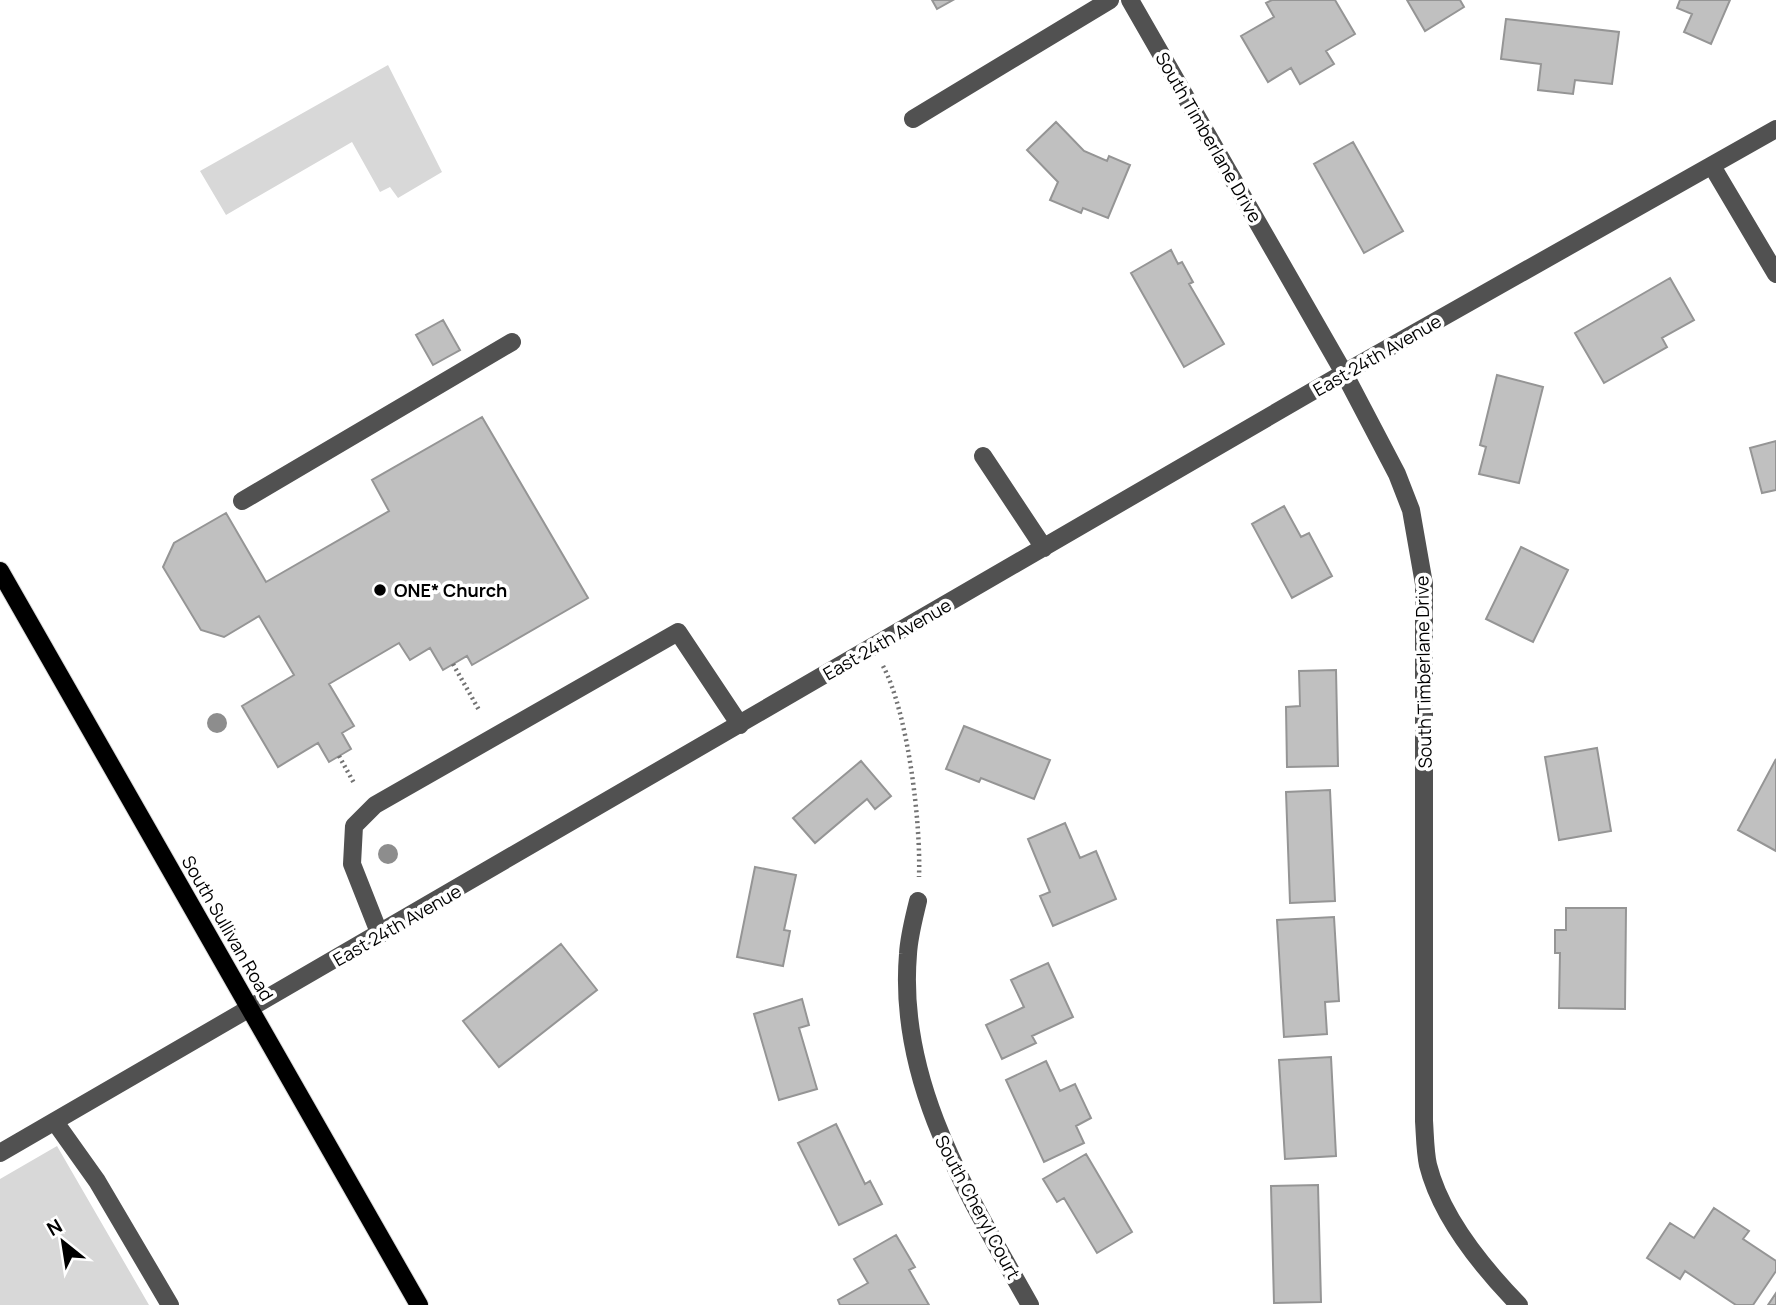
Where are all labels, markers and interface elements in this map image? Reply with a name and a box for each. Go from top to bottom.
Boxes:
street label: South Timberlane Drive [1150,47,1268,227]
street label: East 24th Avenue [1309,309,1445,401]
street label: South Timberlane Drive [1409,575,1437,769]
place label: ONE* Church [394,578,507,602]
marker: ONE* Church [372,582,388,598]
street label: East 24th Avenue [819,593,955,685]
street label: South Sullivan Road [177,851,279,1005]
street label: East 24th Avenue [329,879,465,971]
street label: South Cheryl Court [930,1131,1026,1283]
north arrow [28,1207,98,1277]
text: N [42,1213,67,1242]

